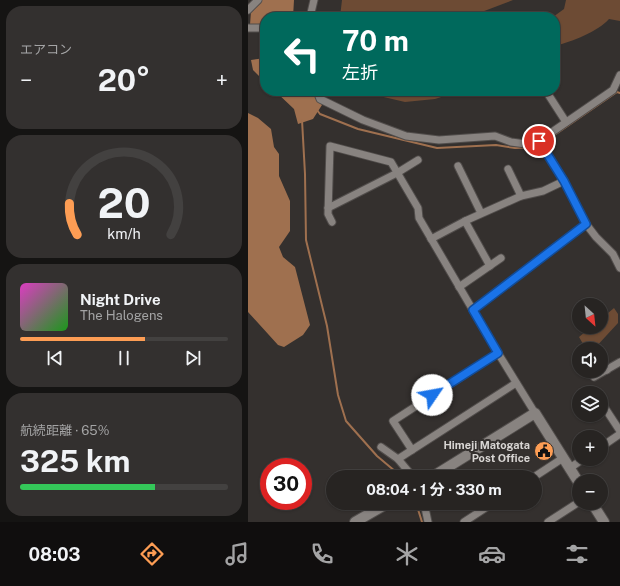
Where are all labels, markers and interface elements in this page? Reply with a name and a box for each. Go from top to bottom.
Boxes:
text: 70 m [342,24,409,57]
icon: left [276,28,328,80]
text: エアコン [20,42,72,57]
text: 20° [98,62,150,98]
text: 左折 [342,62,378,83]
text: − [20,67,32,93]
text: + [216,67,228,93]
pin [522,124,556,158]
icon: arrive [528,130,550,152]
text: 20 [97,177,151,226]
text: km/h [107,224,141,241]
text: Night Drive [80,291,161,308]
north arrow [572,298,608,334]
map controls [572,298,608,510]
text: The Halogens [80,308,163,323]
button: sound [572,342,608,378]
icon: previous [44,347,66,369]
icon: pause [113,347,135,369]
icon: next [182,347,204,369]
position arrow [411,374,453,416]
button: layers [572,386,608,422]
text: 航続距離 · 65% [20,423,109,438]
button: + [572,430,608,466]
place label: Himeji Matogata Post Office [443,439,530,464]
public building icon: Himeji Matogata Post Office [533,440,555,462]
text: 325 km [20,443,130,479]
speed limit sign: 30 [260,458,312,510]
button: − [572,474,608,510]
text: 08:04 · 1 分 · 330 m [366,481,502,498]
icon: directions [138,540,166,568]
icon: music [223,540,251,568]
icon: phone [308,540,336,568]
icon: climate [393,540,421,568]
icon: car [478,540,506,568]
icon: filters [563,540,591,568]
text: 08:03 [29,544,81,565]

